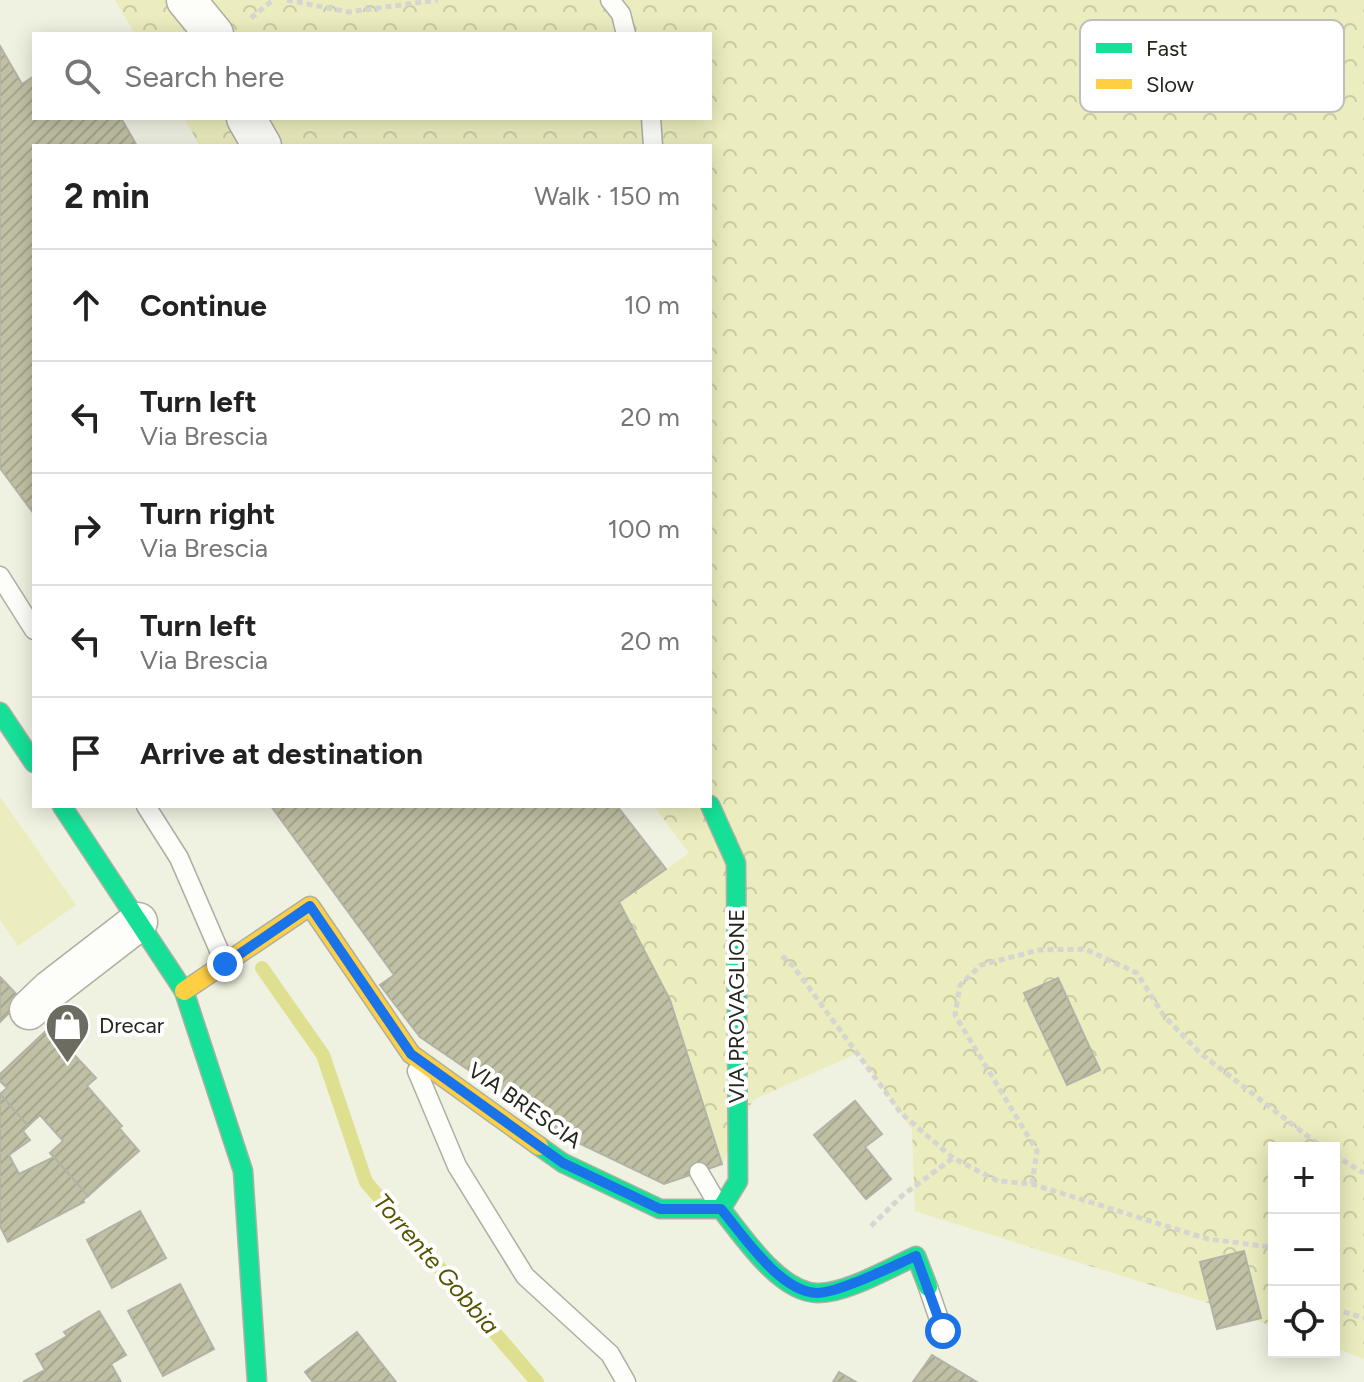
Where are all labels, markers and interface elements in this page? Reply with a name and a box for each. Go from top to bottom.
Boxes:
legend [1080,20,1344,112]
search box [32,32,712,120]
text: Fast [1146,35,1188,62]
icon: search [60,54,104,98]
text: Search here [124,58,284,95]
text: Slow [1146,71,1195,98]
text: 2 min [64,176,150,217]
text: Walk · 150 m [534,180,680,212]
icon: ahead [64,283,108,327]
text: Continue [140,287,267,324]
text: 10 m [624,289,680,321]
text: Turn left [140,383,257,420]
icon: left [64,395,108,439]
text: 20 m [620,401,680,433]
text: Via Brescia [140,420,268,452]
text: Turn right [140,495,275,532]
icon: right [64,507,108,551]
text: 100 m [607,513,680,545]
text: Via Brescia [140,532,268,564]
text: Turn left [140,607,257,644]
icon: left [64,619,108,663]
text: 20 m [620,625,680,657]
text: Via Brescia [140,644,268,676]
icon: arrive [64,731,108,775]
text: Arrive at destination [140,735,423,772]
street label: VIA PROVAGLIONE [723,909,750,1103]
route end [207,946,243,982]
shop icon: Drecar [44,1001,92,1064]
place label: Drecar [99,1012,165,1039]
street label: VIA BRESCIA [463,1056,587,1154]
map controls [1268,1142,1340,1358]
button: + [1268,1142,1340,1214]
water label: Torrente Gobbia [367,1187,505,1340]
button: − [1268,1214,1340,1286]
button: locate [1268,1286,1340,1358]
route start [925,1313,961,1349]

